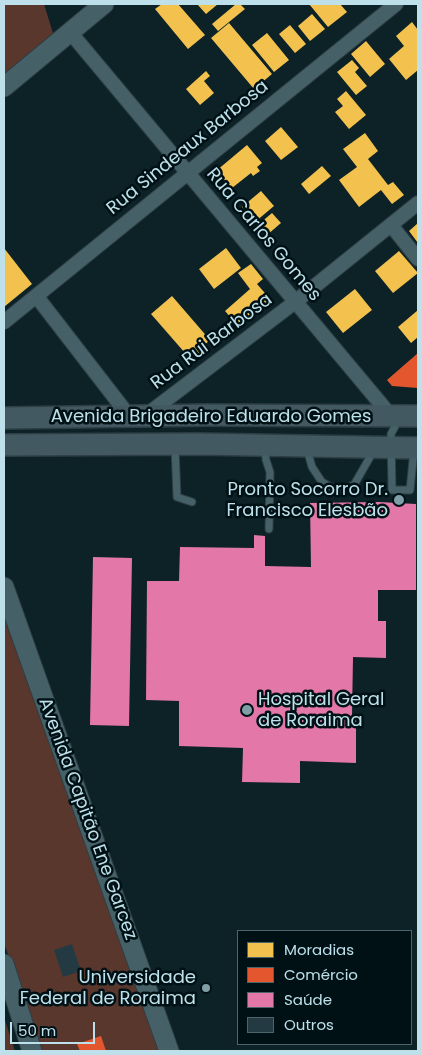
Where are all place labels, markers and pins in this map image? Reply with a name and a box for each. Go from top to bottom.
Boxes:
place label: Pronto Socorro Dr. Francisco Elesbão [226,479,388,522]
marker: Pronto Socorro Dr. Francisco Elesbão [392,493,406,507]
place label: Hospital Geral de Roraima [258,689,384,732]
marker: Hospital Geral de Roraima [240,703,254,717]
place label: Universidade Federal de Roraima [20,967,196,1010]
marker: Universidade Federal de Roraima [200,982,212,994]

